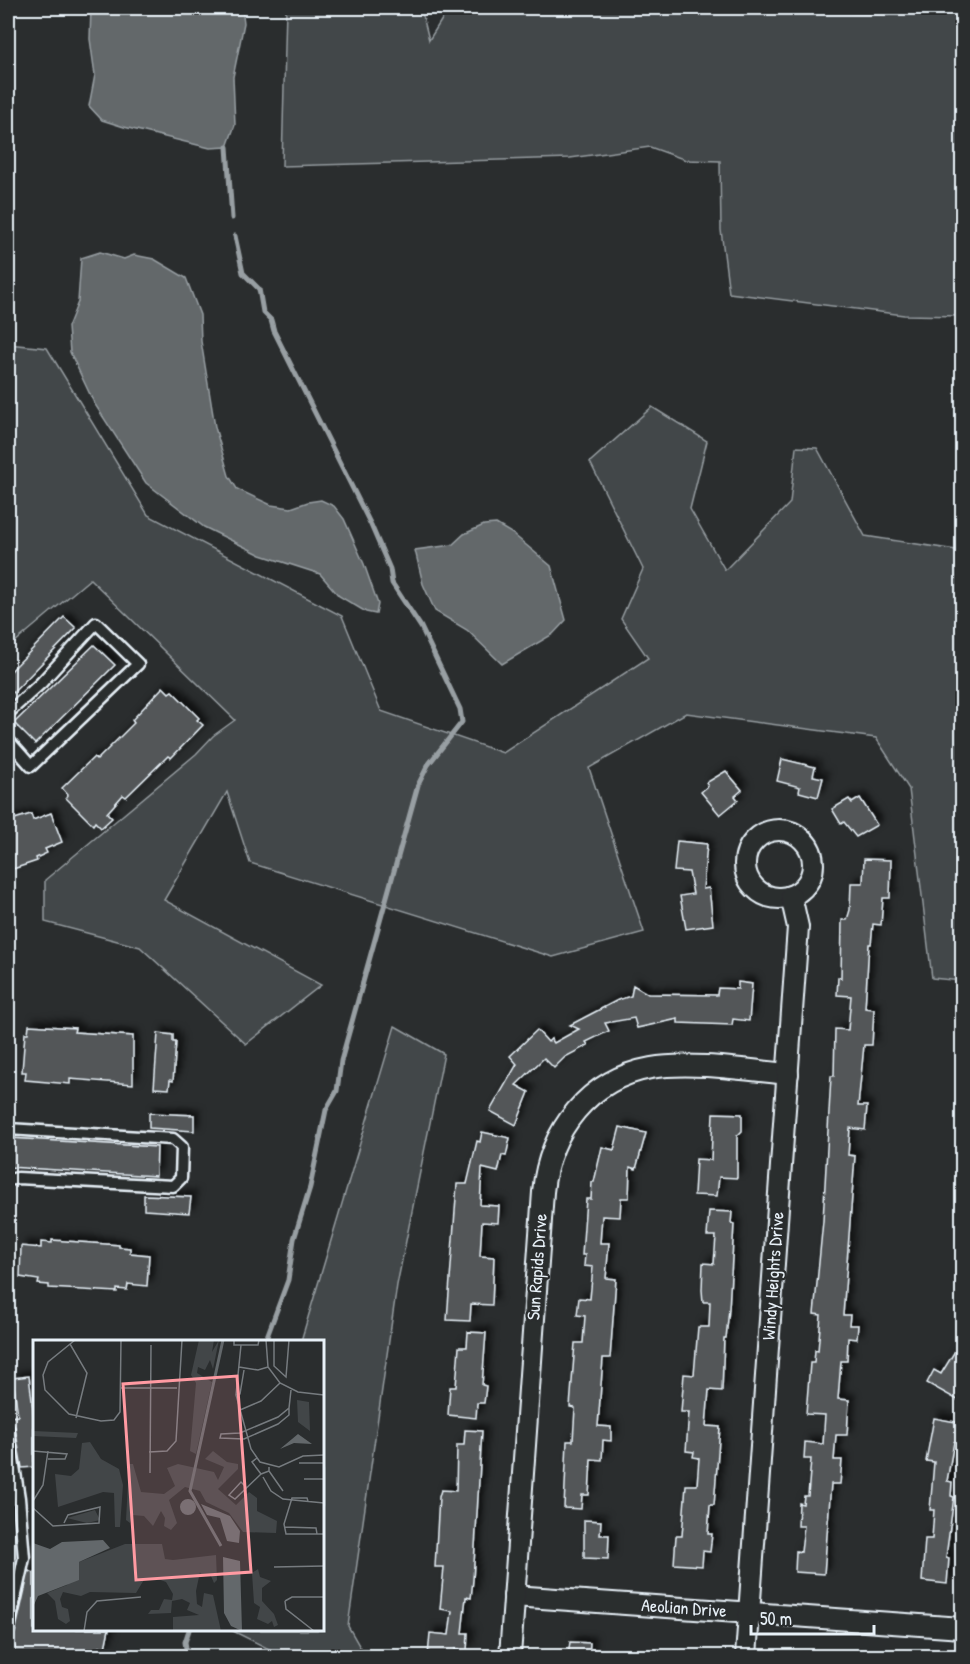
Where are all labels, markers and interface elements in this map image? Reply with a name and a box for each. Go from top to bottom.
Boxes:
street label: Windy Heights Drive [756,1211,789,1341]
street label: Sun Rapids Drive [520,1213,553,1321]
inset map [33,1340,324,1631]
street label: Aeolian Drive [641,1592,727,1623]
scale bar [751,1598,874,1636]
text: 50 m [760,1606,792,1631]

